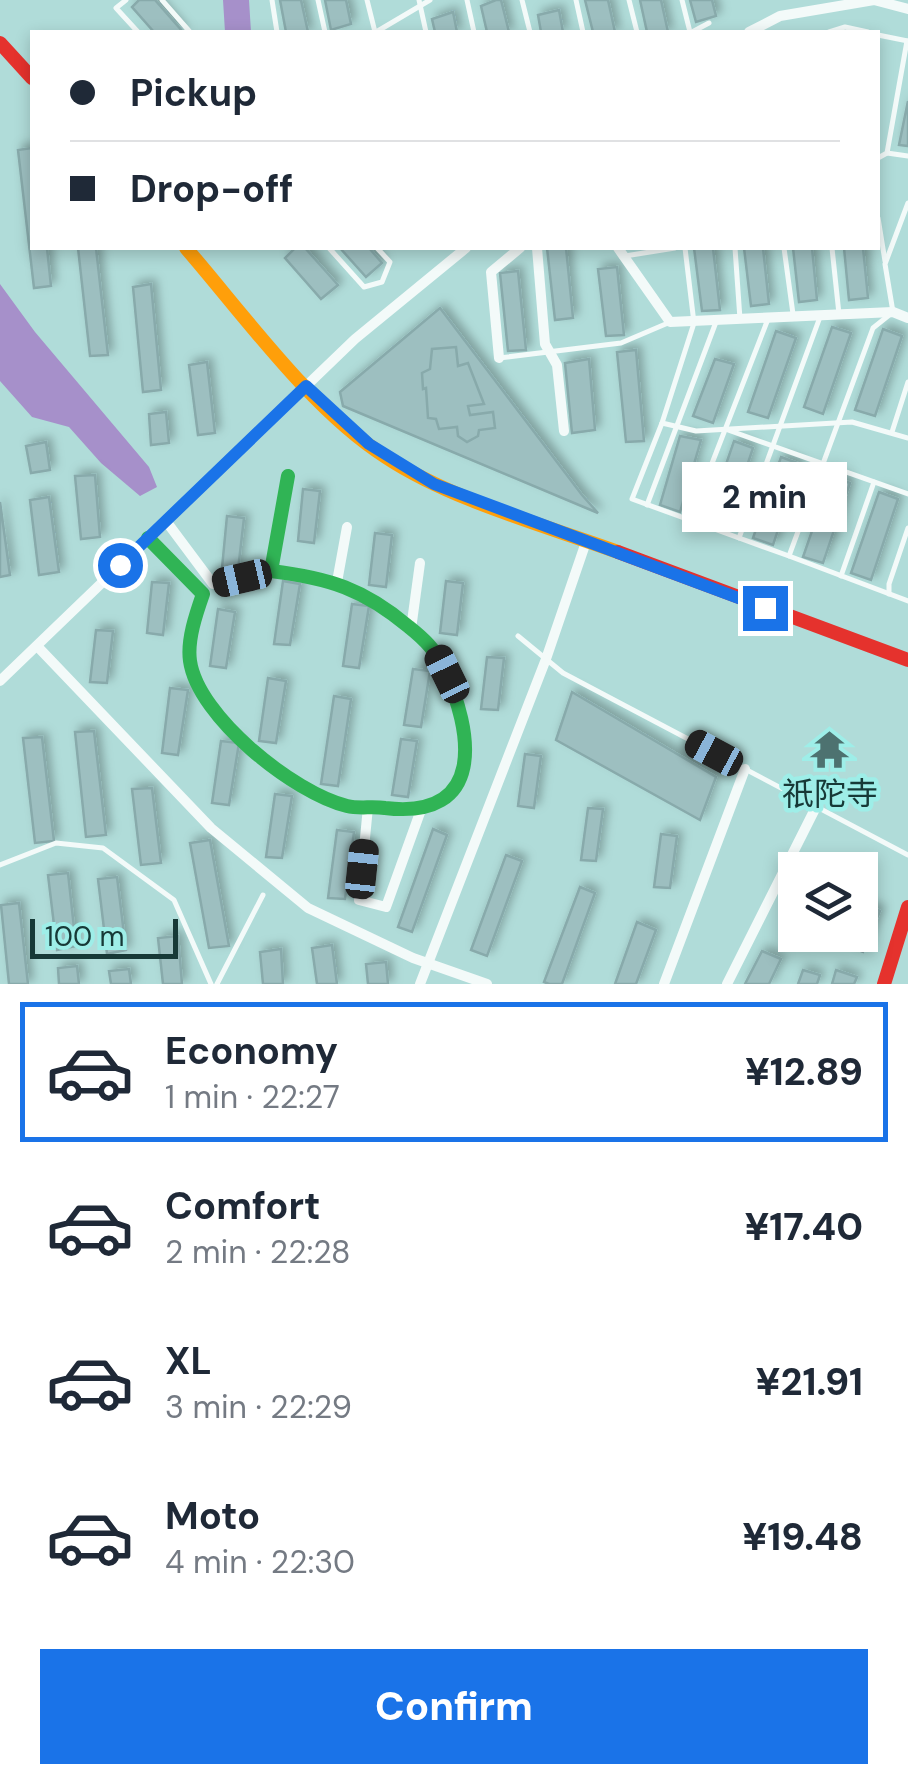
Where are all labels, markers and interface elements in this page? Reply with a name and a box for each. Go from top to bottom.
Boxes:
text: Pickup [130,68,257,118]
text: Drop-off [130,164,293,214]
callout: 2 min [682,463,848,533]
text: 2 min [722,476,807,518]
route start [98,543,143,588]
car [209,557,275,599]
route end [743,586,788,631]
car [420,640,474,708]
car [680,726,748,780]
temple icon: 祇陀寺 [809,728,851,770]
place label: 祇陀寺 [782,773,878,815]
car [344,838,380,900]
map controls [778,852,878,952]
button: layers [778,852,878,952]
scale bar [30,914,178,958]
text: 100 m [45,918,124,955]
text: Economy [165,1026,338,1076]
icon: car [45,1027,135,1117]
text: ¥12.89 [745,1047,863,1097]
text: 1 min · 22:27 [165,1076,340,1118]
text: Comfort [165,1181,321,1231]
icon: car [45,1182,135,1272]
text: ¥17.40 [744,1202,863,1252]
text: 2 min · 22:28 [165,1231,351,1273]
text: XL [165,1336,212,1386]
icon: car [45,1337,135,1427]
text: ¥21.91 [756,1357,863,1407]
text: 3 min · 22:29 [165,1386,352,1428]
text: Moto [165,1491,260,1541]
icon: car [45,1492,135,1582]
text: ¥19.48 [742,1512,863,1562]
text: 4 min · 22:30 [165,1541,355,1583]
button: Confirm [40,1649,868,1764]

